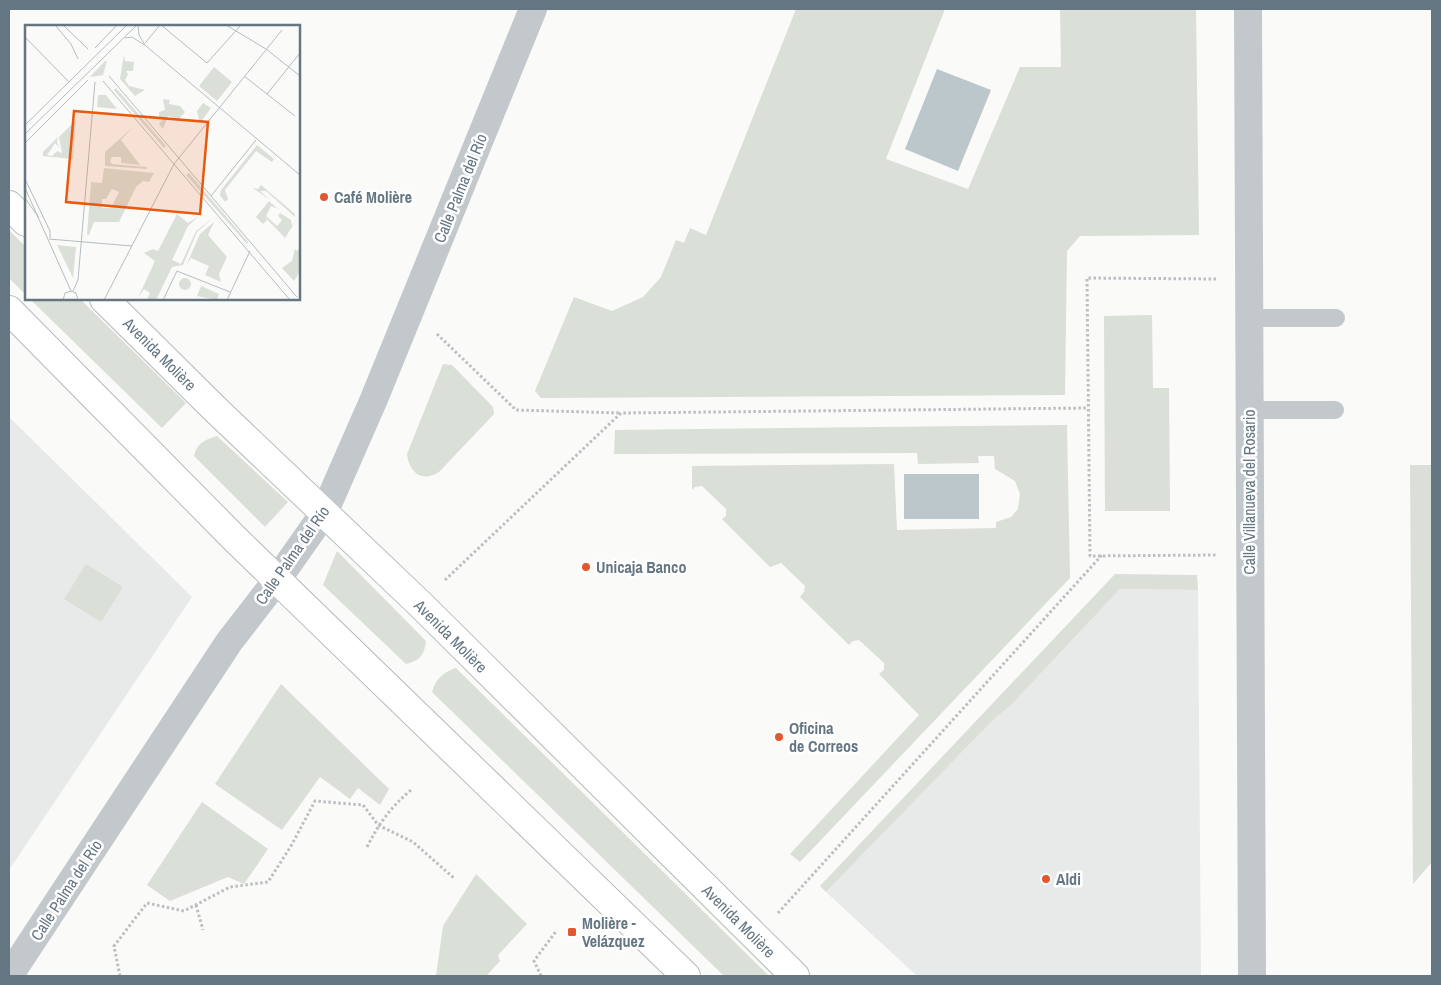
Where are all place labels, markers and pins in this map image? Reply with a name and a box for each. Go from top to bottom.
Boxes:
place label: Café Molière [334,186,412,208]
marker: Café Molière [318,191,330,203]
place label: Unicaja Banco [596,556,686,578]
marker: Unicaja Banco [580,561,592,573]
place label: Oficina de Correos [789,717,858,757]
marker: Oficina de Correos [773,731,785,743]
place label: Aldi [1056,868,1081,890]
marker: Aldi [1040,873,1052,885]
place label: Molière - Velázquez [582,912,645,952]
marker: Molière - Velázquez [566,926,578,938]

